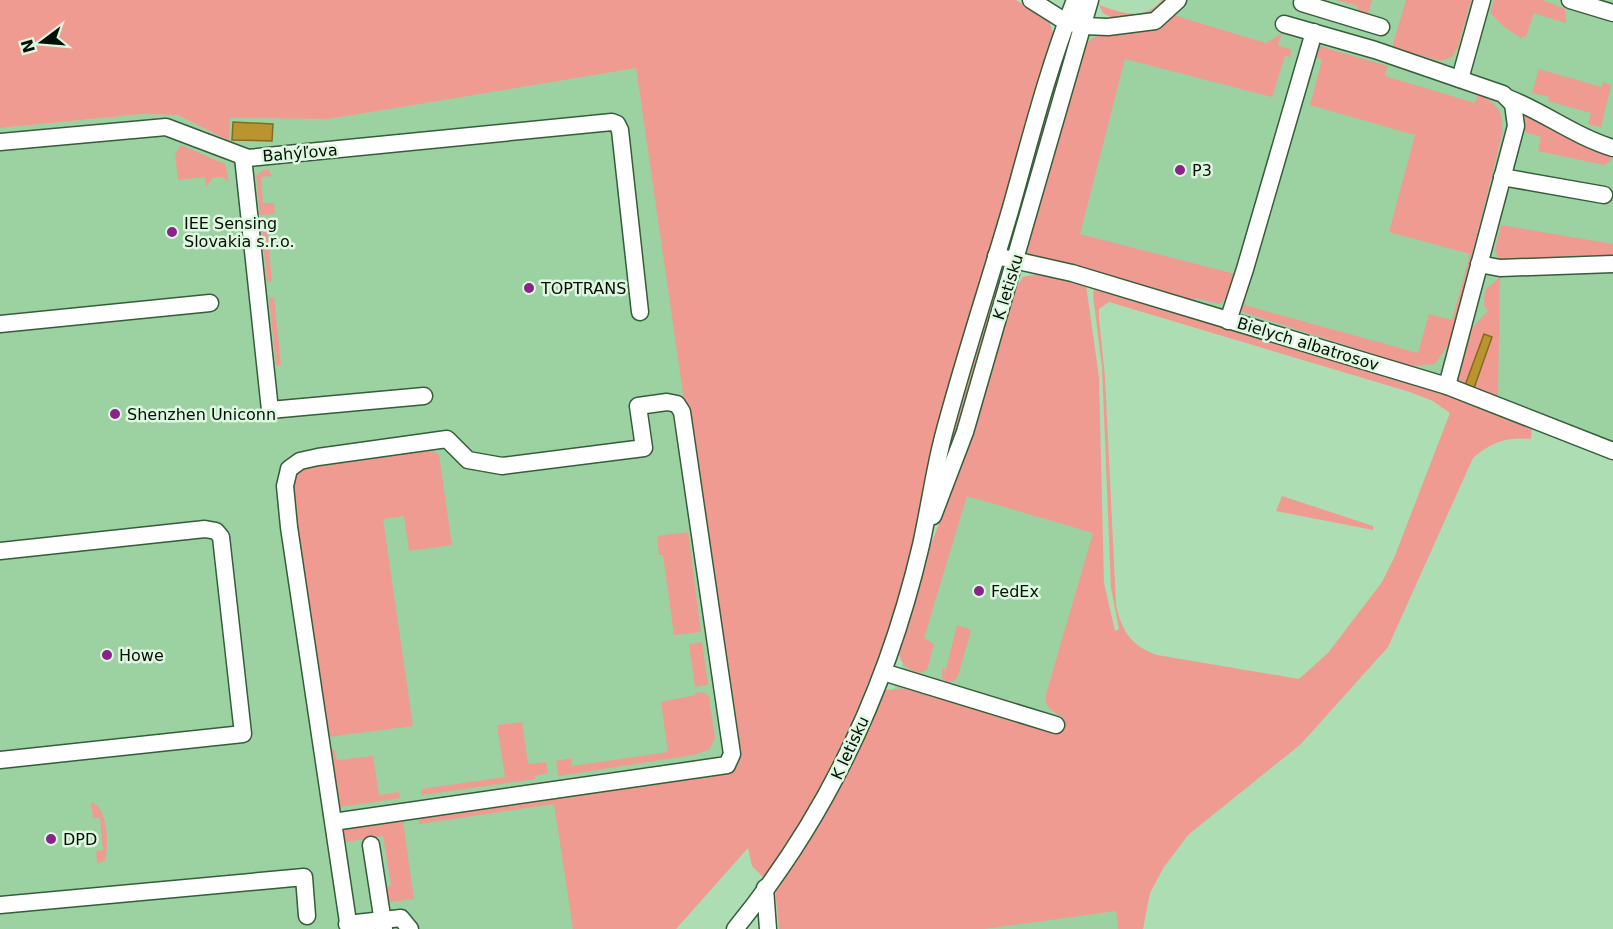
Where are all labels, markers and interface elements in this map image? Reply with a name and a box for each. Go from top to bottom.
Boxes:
north arrow [12,12,72,72]
text: N [17,37,39,55]
street label: Bahýľova [262,140,338,166]
place label: P3 [1192,161,1212,180]
marker: P3 [1173,163,1187,177]
place label: IEE Sensing Slovakia s.r.o. [184,214,294,251]
marker: IEE Sensing Slovakia s.r.o. [165,225,179,239]
street label: K letisku [989,252,1027,322]
place label: TOPTRANS [540,279,626,298]
marker: TOPTRANS [522,281,536,295]
street label: Bielych albatrosov [1235,313,1381,375]
place label: Shenzhen Uniconn [127,405,276,424]
marker: Shenzhen Uniconn [108,407,122,421]
place label: FedEx [991,582,1039,601]
marker: FedEx [972,584,986,598]
place label: Howe [119,646,164,665]
marker: Howe [100,648,114,662]
street label: K letisku [827,713,873,783]
place label: DPD [63,830,97,849]
marker: DPD [44,832,58,846]

